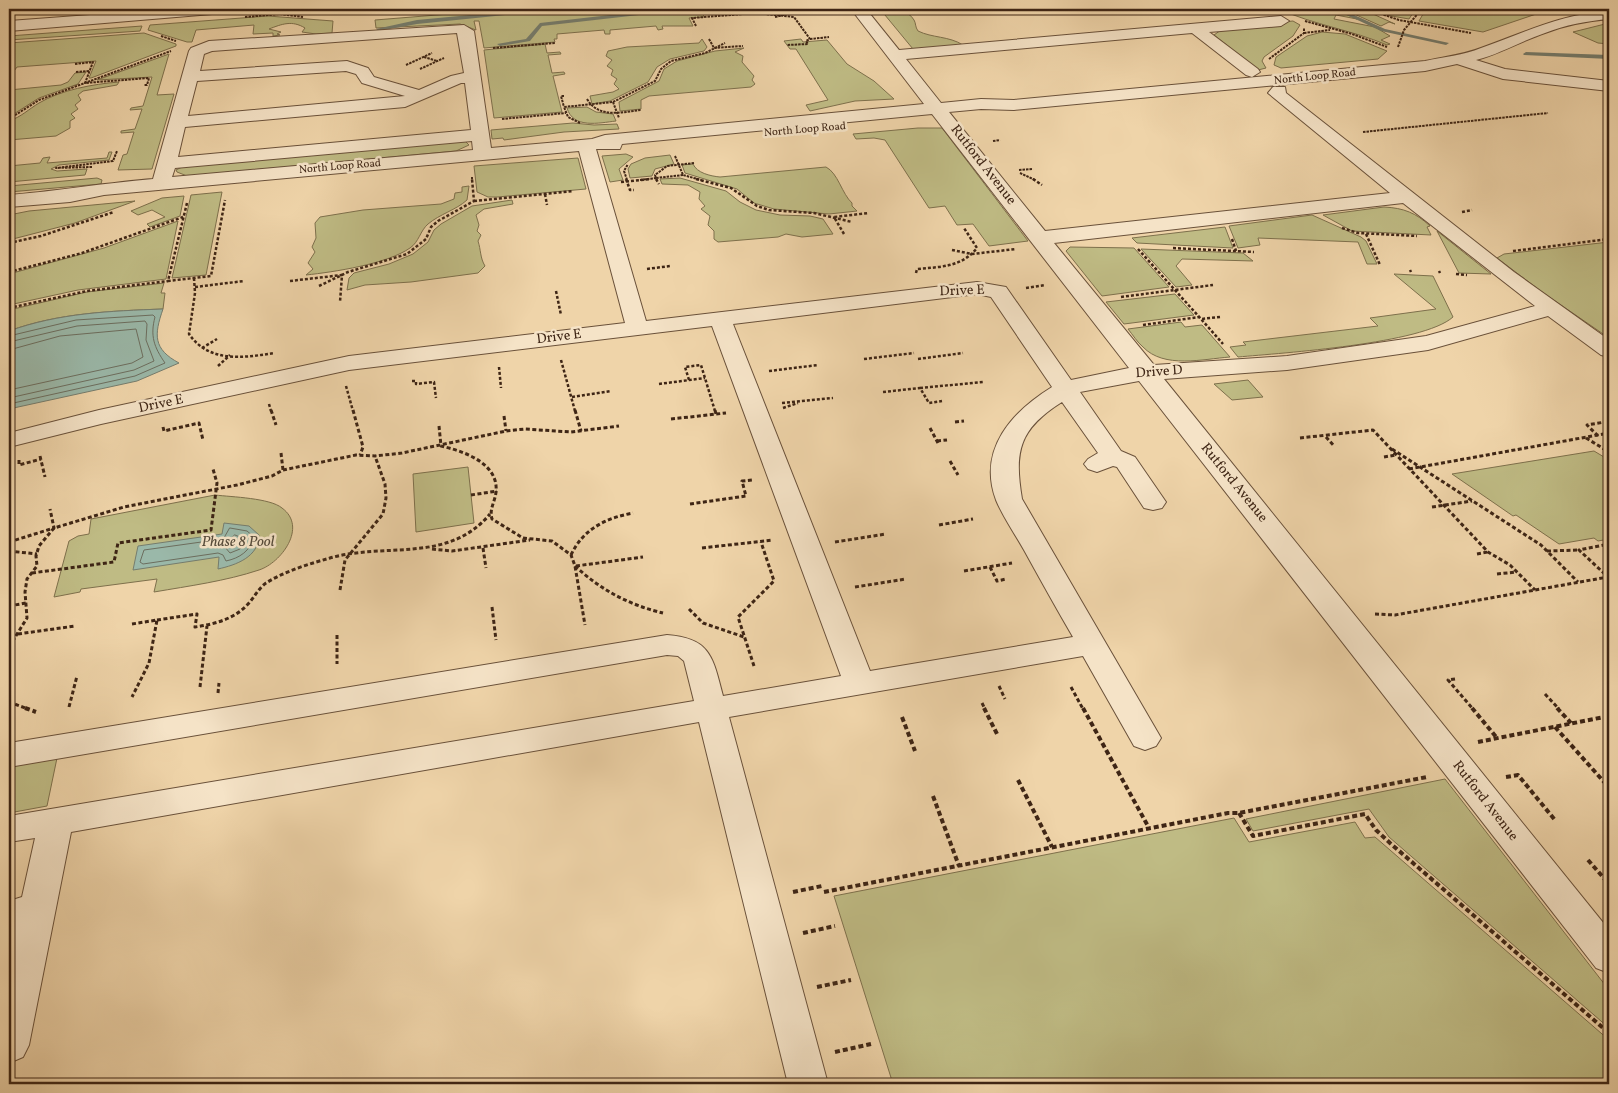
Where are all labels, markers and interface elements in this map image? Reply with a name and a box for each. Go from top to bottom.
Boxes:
street label: North Loop Road [1273,65,1357,89]
street label: North Loop Road [763,119,847,141]
street label: Rutford Avenue [946,121,1021,209]
street label: North Loop Road [298,156,382,178]
street label: Drive E [939,281,985,301]
street label: Drive E [535,325,583,349]
street label: Drive D [1135,361,1183,383]
street label: Drive E [137,390,185,418]
street label: Rutford Avenue [1196,439,1272,527]
water label: Phase 8 Pool [202,532,275,553]
street label: Rutford Avenue [1448,757,1523,845]

